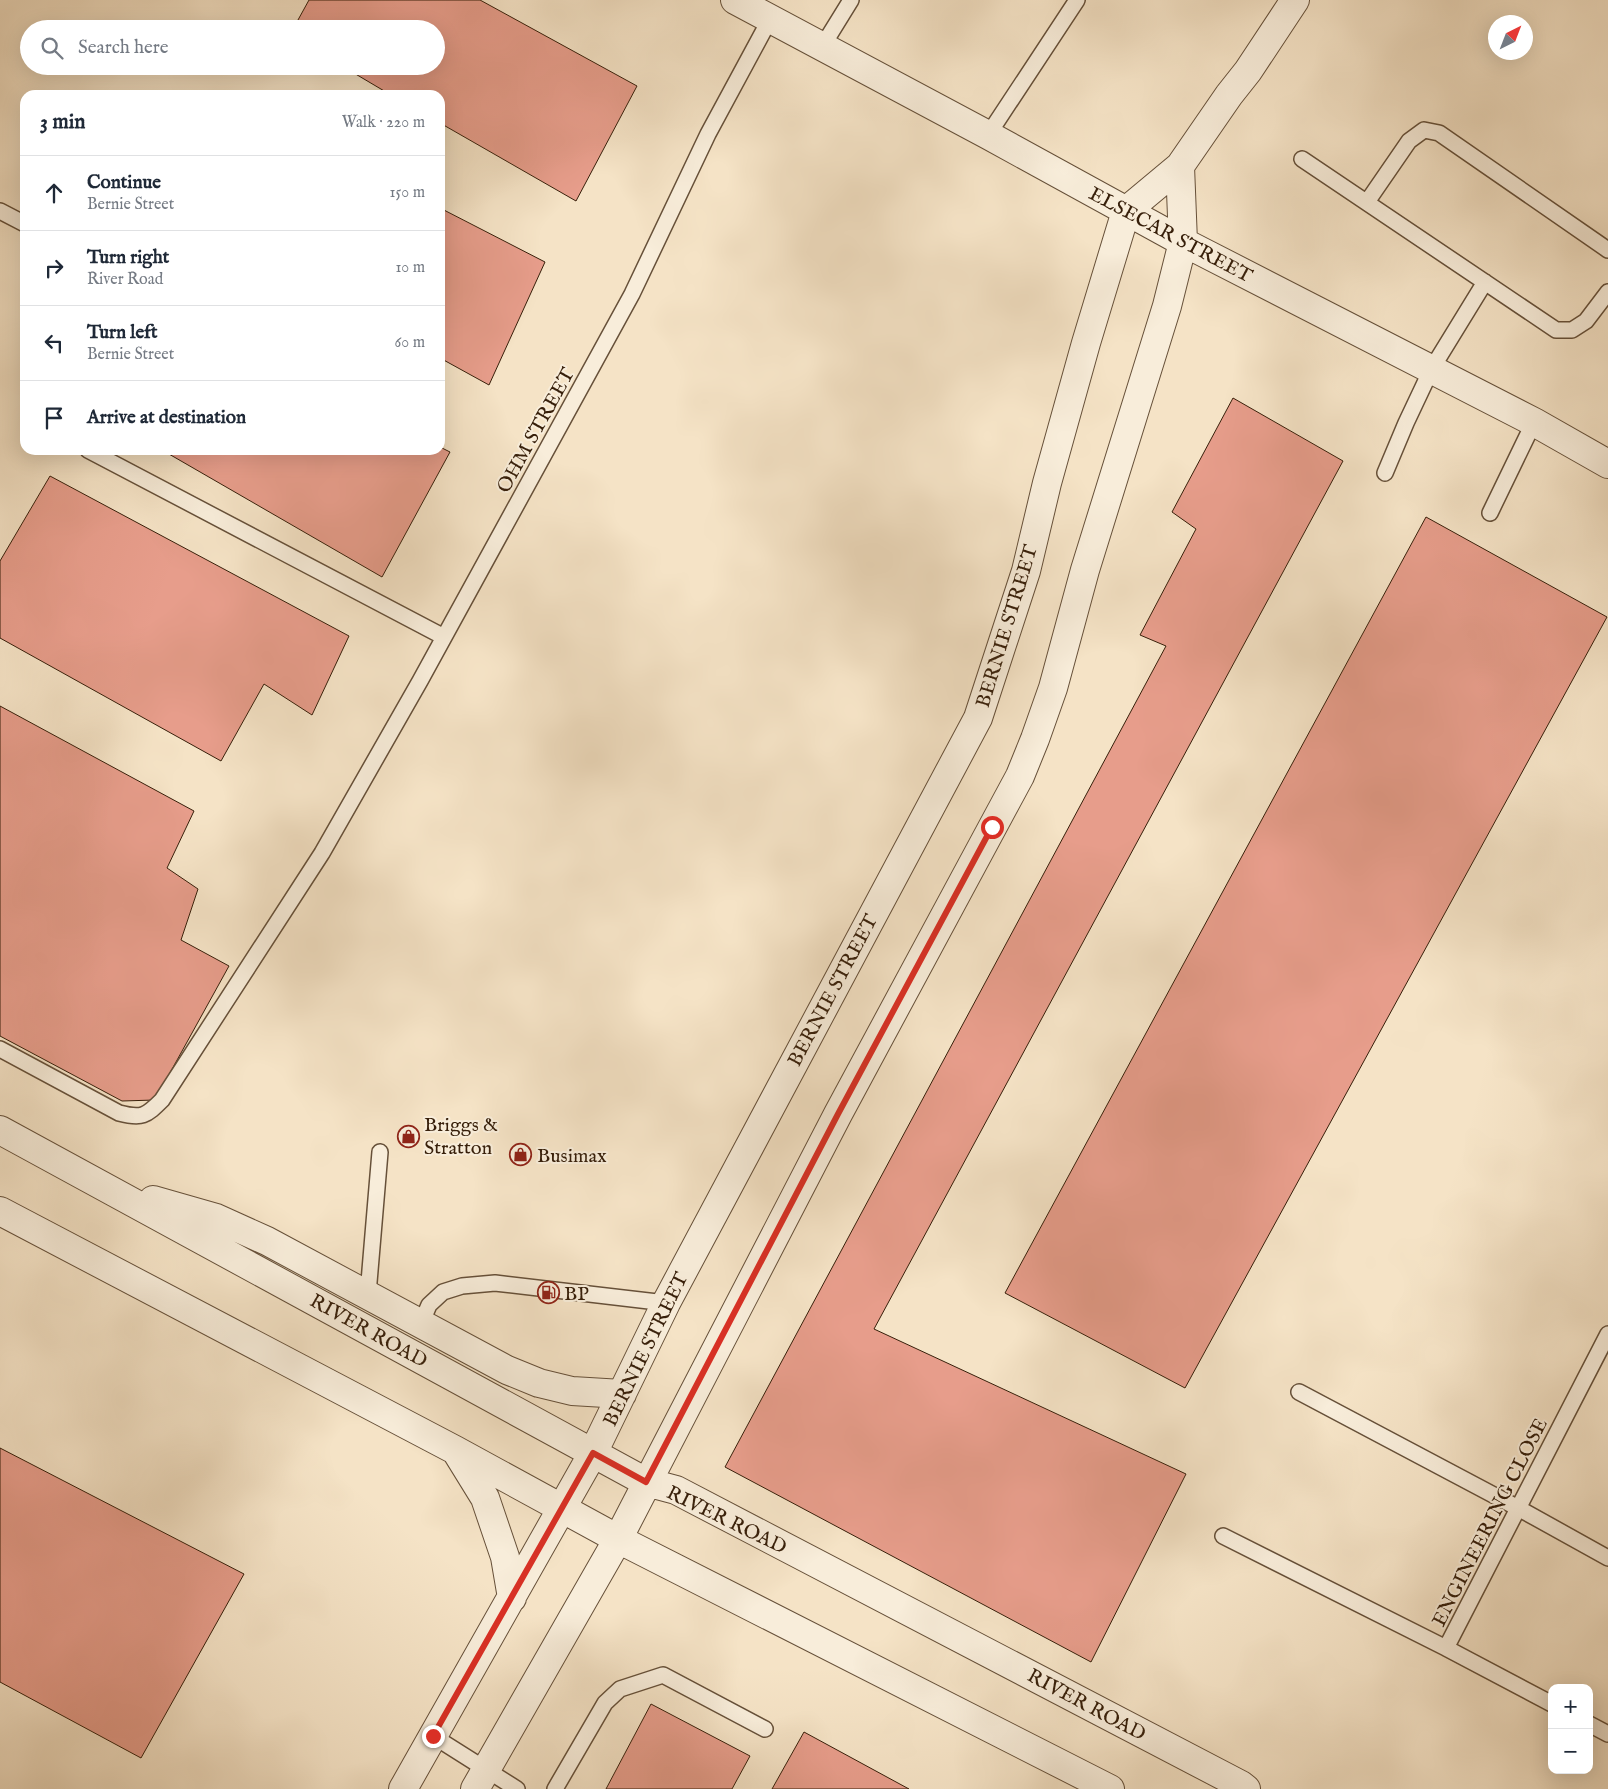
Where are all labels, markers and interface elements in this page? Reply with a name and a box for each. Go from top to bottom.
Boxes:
north arrow [1488,15,1533,60]
search box [20,20,445,75]
icon: search [38,34,66,62]
text: Search here [78,36,169,60]
text: 3 min [40,109,85,136]
text: Walk · 220 m [342,113,425,133]
text: Continue [87,171,161,195]
icon: ahead [40,179,68,207]
street label: ELSECAR STREET [1084,182,1257,289]
text: 150 m [390,183,425,203]
text: Bernie Street [87,195,174,215]
text: Turn right [87,246,169,270]
icon: right [40,254,68,282]
text: 10 m [395,258,425,278]
text: River Road [87,270,163,290]
text: Turn left [87,321,158,345]
icon: left [40,329,68,357]
text: 60 m [395,333,425,353]
text: Bernie Street [87,345,174,365]
street label: OHM STREET [492,364,581,498]
icon: arrive [40,404,68,432]
text: Arrive at destination [87,406,246,430]
street label: BERNIE STREET [971,542,1044,711]
route start [981,816,1004,839]
street label: BERNIE STREET [783,910,884,1071]
place label: Briggs & Stratton [424,1113,498,1161]
shop icon: Briggs & Stratton [396,1124,420,1148]
shop icon: Busimax [509,1143,533,1167]
place label: Busimax [537,1144,607,1169]
street label: BERNIE STREET [598,1268,695,1431]
fuel station icon: BP [536,1281,560,1305]
place label: BP [564,1282,589,1307]
street label: RIVER ROAD [305,1289,431,1374]
street label: ENGINEERING CLOSE [1427,1414,1554,1631]
street label: RIVER ROAD [662,1480,791,1560]
street label: RIVER ROAD [1023,1664,1150,1747]
map controls [1548,1684,1593,1774]
button: + [1548,1684,1593,1729]
route end [422,1725,445,1748]
button: − [1548,1729,1593,1774]

